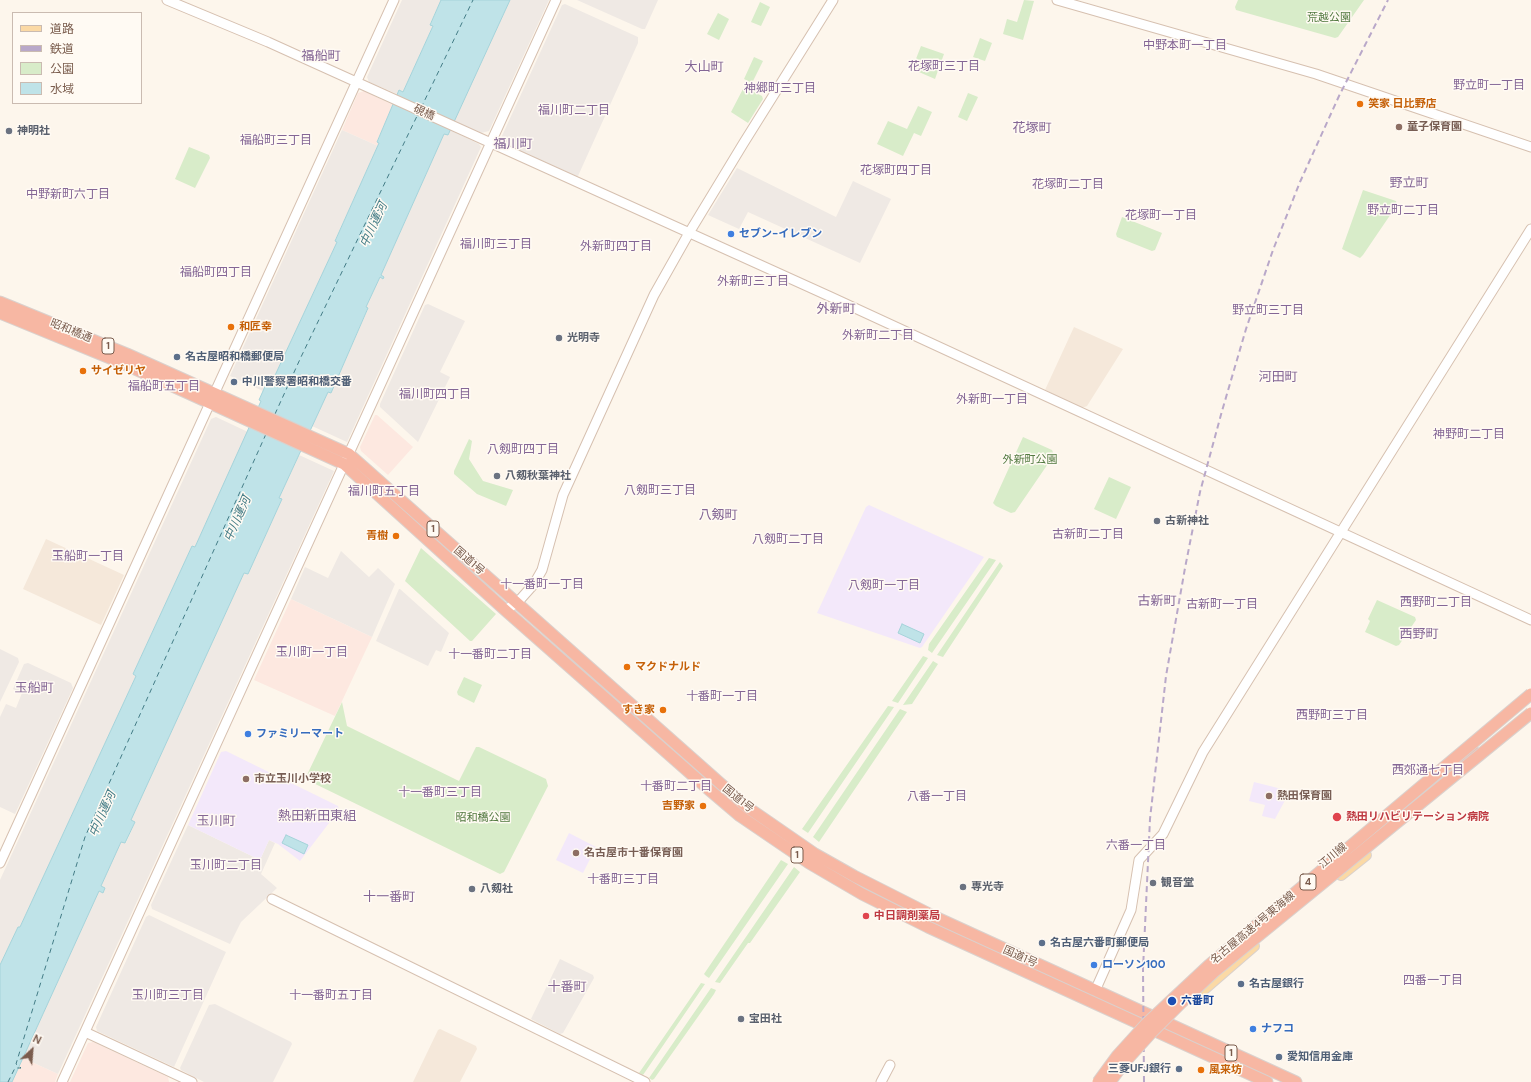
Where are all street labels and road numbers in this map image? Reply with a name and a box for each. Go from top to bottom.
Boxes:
street label: 硯橋 [411,102,437,124]
street label: 昭和橋通 [48,317,94,345]
road number: 1 [102,338,114,354]
road number: 1 [427,521,439,537]
street label: 国道1号 [451,544,487,578]
street label: 国道1号 [720,782,756,816]
street label: 江川線 [1316,840,1350,872]
road number: 1 [791,847,803,863]
road number: 4 [1300,874,1316,890]
street label: 名古屋高速4号東海線 [1208,889,1298,967]
street label: 国道1号 [1001,944,1039,970]
road number: 1 [1225,1045,1237,1061]

